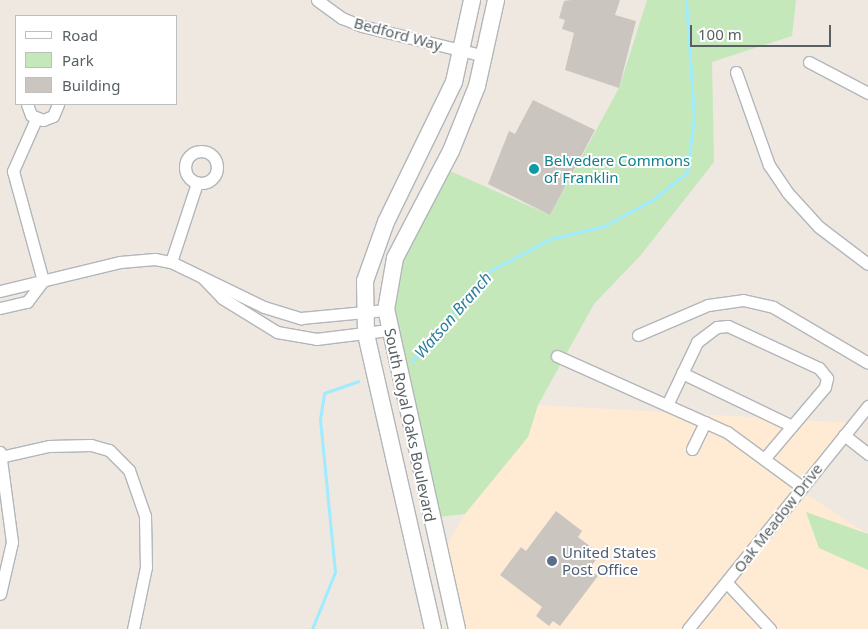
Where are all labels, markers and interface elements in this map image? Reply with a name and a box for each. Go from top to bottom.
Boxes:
street label: Bedford Way [352,14,444,54]
legend [15,15,178,105]
scale bar [693,15,834,47]
text: 100 m [698,24,742,44]
text: Road [62,25,98,45]
text: Park [62,50,94,70]
text: Building [62,75,120,95]
place label: Belvedere Commons of Franklin [544,151,690,186]
marker: Belvedere Commons of Franklin [528,163,540,175]
water label: Watson Branch [410,268,496,362]
street label: South Royal Oaks Boulevard [381,326,439,524]
street label: Oak Meadow Drive [730,460,826,576]
place label: United States Post Office [562,543,656,578]
marker: United States Post Office [546,555,558,567]

